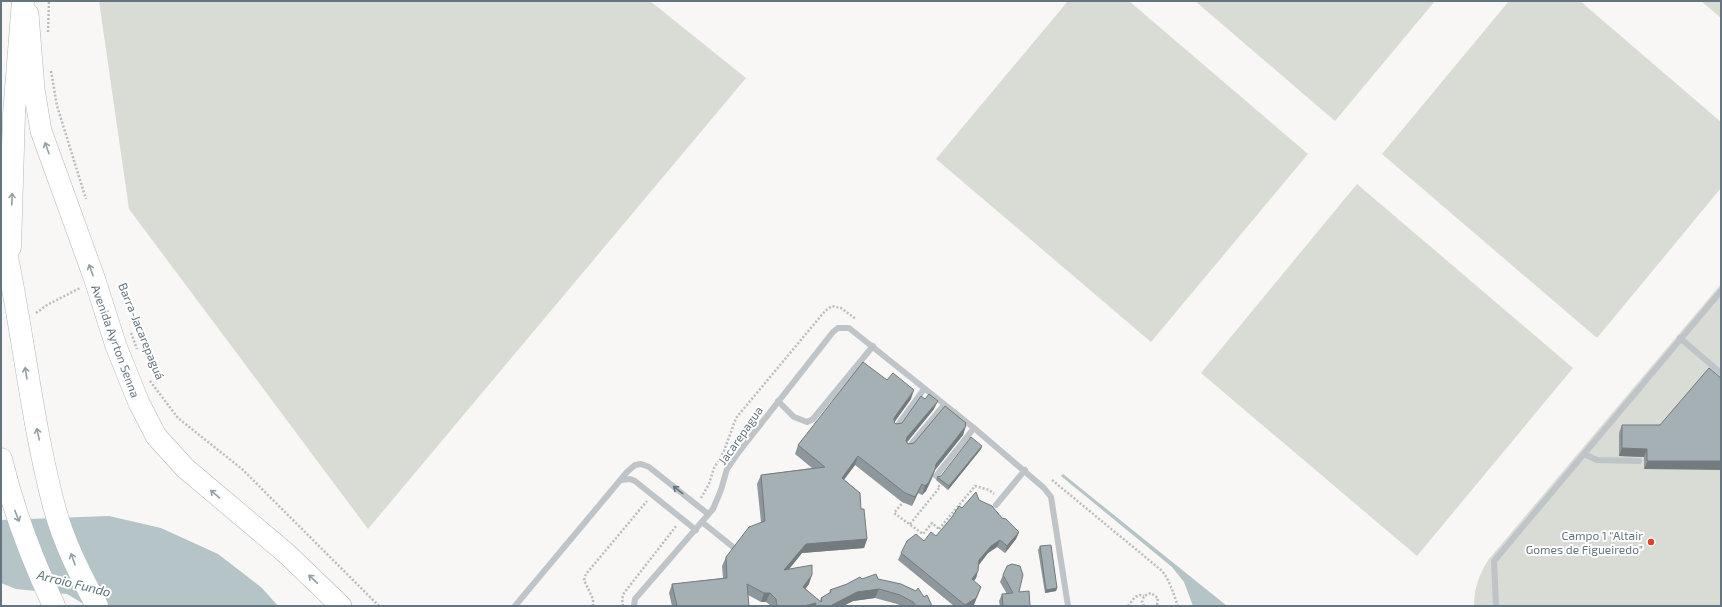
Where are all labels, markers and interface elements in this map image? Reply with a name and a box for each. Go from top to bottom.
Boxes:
one-way arrow [43,141,50,154]
one-way arrow [8,193,15,206]
one-way arrow [86,264,94,276]
street label: Barra-Jacarepaguá [116,281,168,381]
street label: Avenida Ayrton Senna [89,283,143,399]
one-way arrow [22,367,30,380]
street label: Jacarepagua [715,403,765,467]
one-way arrow [33,428,41,441]
one-way arrow [672,486,683,494]
one-way arrow [209,489,220,498]
one-way arrow [14,510,22,522]
place label: Campo 1 "Altair Gomes de Figueiredo" [1526,528,1643,556]
marker: Campo 1 "Altair Gomes de Figueiredo" [1646,537,1656,547]
one-way arrow [69,553,77,565]
water label: Arroio Fundo [34,566,113,600]
one-way arrow [308,574,318,584]

